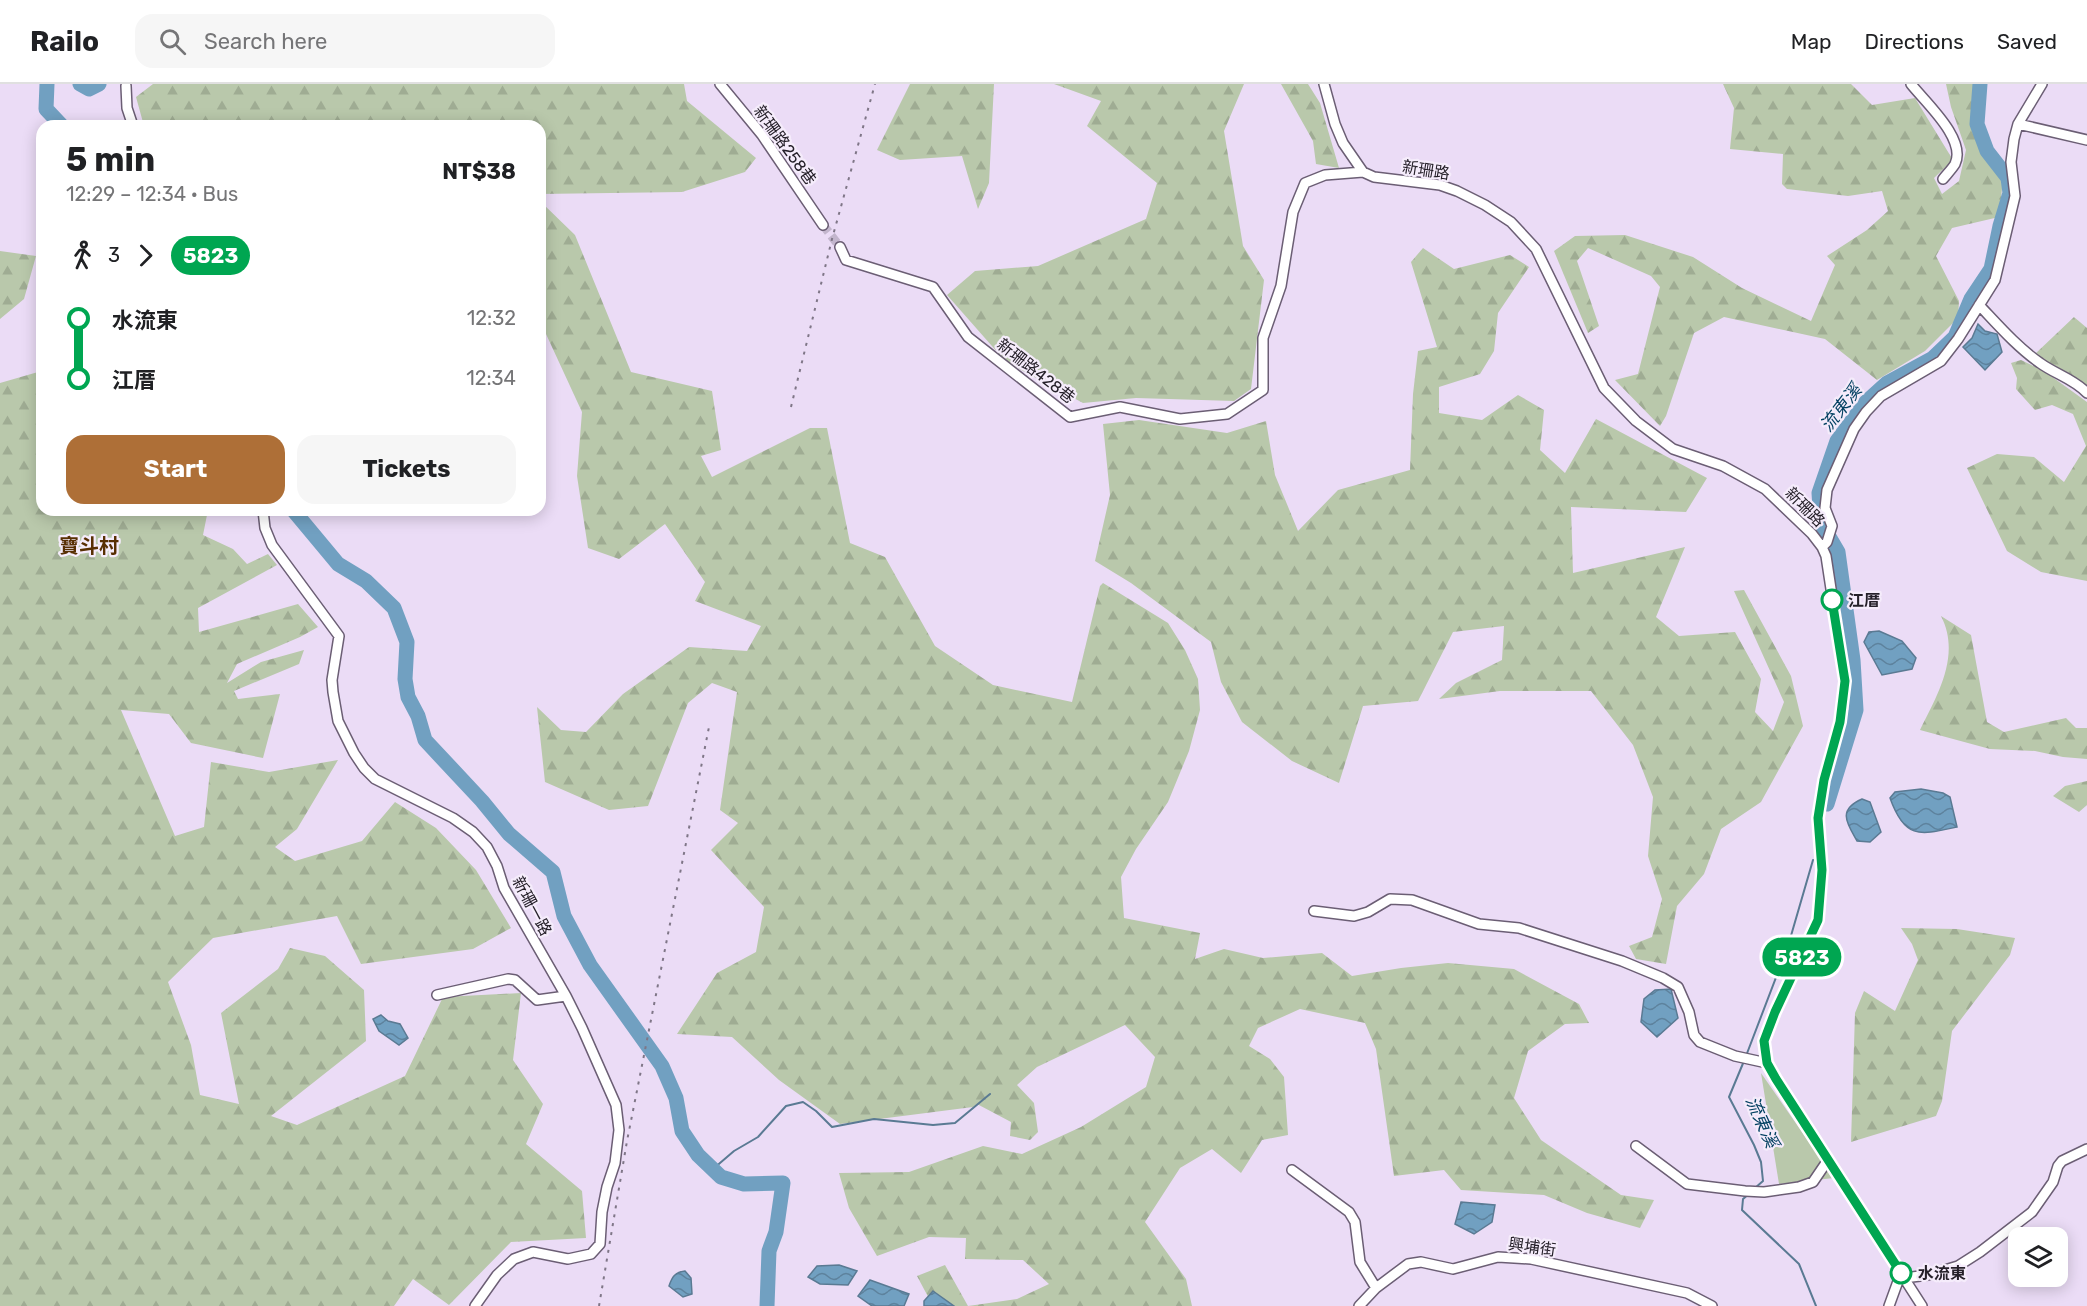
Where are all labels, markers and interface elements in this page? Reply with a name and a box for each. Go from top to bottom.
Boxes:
search box [135,14,555,68]
text: Railo [30,25,99,58]
icon: search [156,25,189,58]
text: Search here [204,28,327,55]
text: Map [1791,29,1832,54]
text: Directions [1865,29,1964,54]
text: Saved [1997,29,2057,54]
street label: 新珊路258巷 [750,102,820,188]
text: 5 min [66,140,155,179]
street label: 新珊路 [1401,157,1451,183]
text: NT$38 [442,158,516,185]
text: 12:29 – 12:34 · Bus [66,182,238,206]
icon: walk [66,239,99,272]
icon: forward [129,239,162,272]
text: 3 [108,243,120,267]
text: 5823 [183,243,238,268]
text: 12:32 [467,306,516,330]
text: 水流東 [112,307,178,334]
street label: 新珊路428巷 [993,335,1079,407]
text: 12:34 [466,366,516,390]
text: 江厝 [112,367,156,394]
water label: 流東溪 [1816,378,1868,436]
button: Start [66,435,285,504]
button: Tickets [297,435,516,504]
street label: 新珊路 [1781,483,1829,531]
district label: 寶斗村 [59,534,119,558]
marker: 江厝 [1821,589,1843,611]
place label: 江厝 [1848,591,1880,610]
street label: 新珊一路 [509,873,555,939]
line badge: 5823 [1760,938,1844,976]
text: 5823 [1774,945,1830,970]
water label: 流東溪 [1741,1093,1784,1154]
map controls [2008,1227,2068,1287]
button: layers [2008,1227,2068,1287]
street label: 興埔街 [1507,1234,1557,1260]
marker: 水流東 [1890,1262,1912,1284]
place label: 水流東 [1918,1264,1966,1283]

